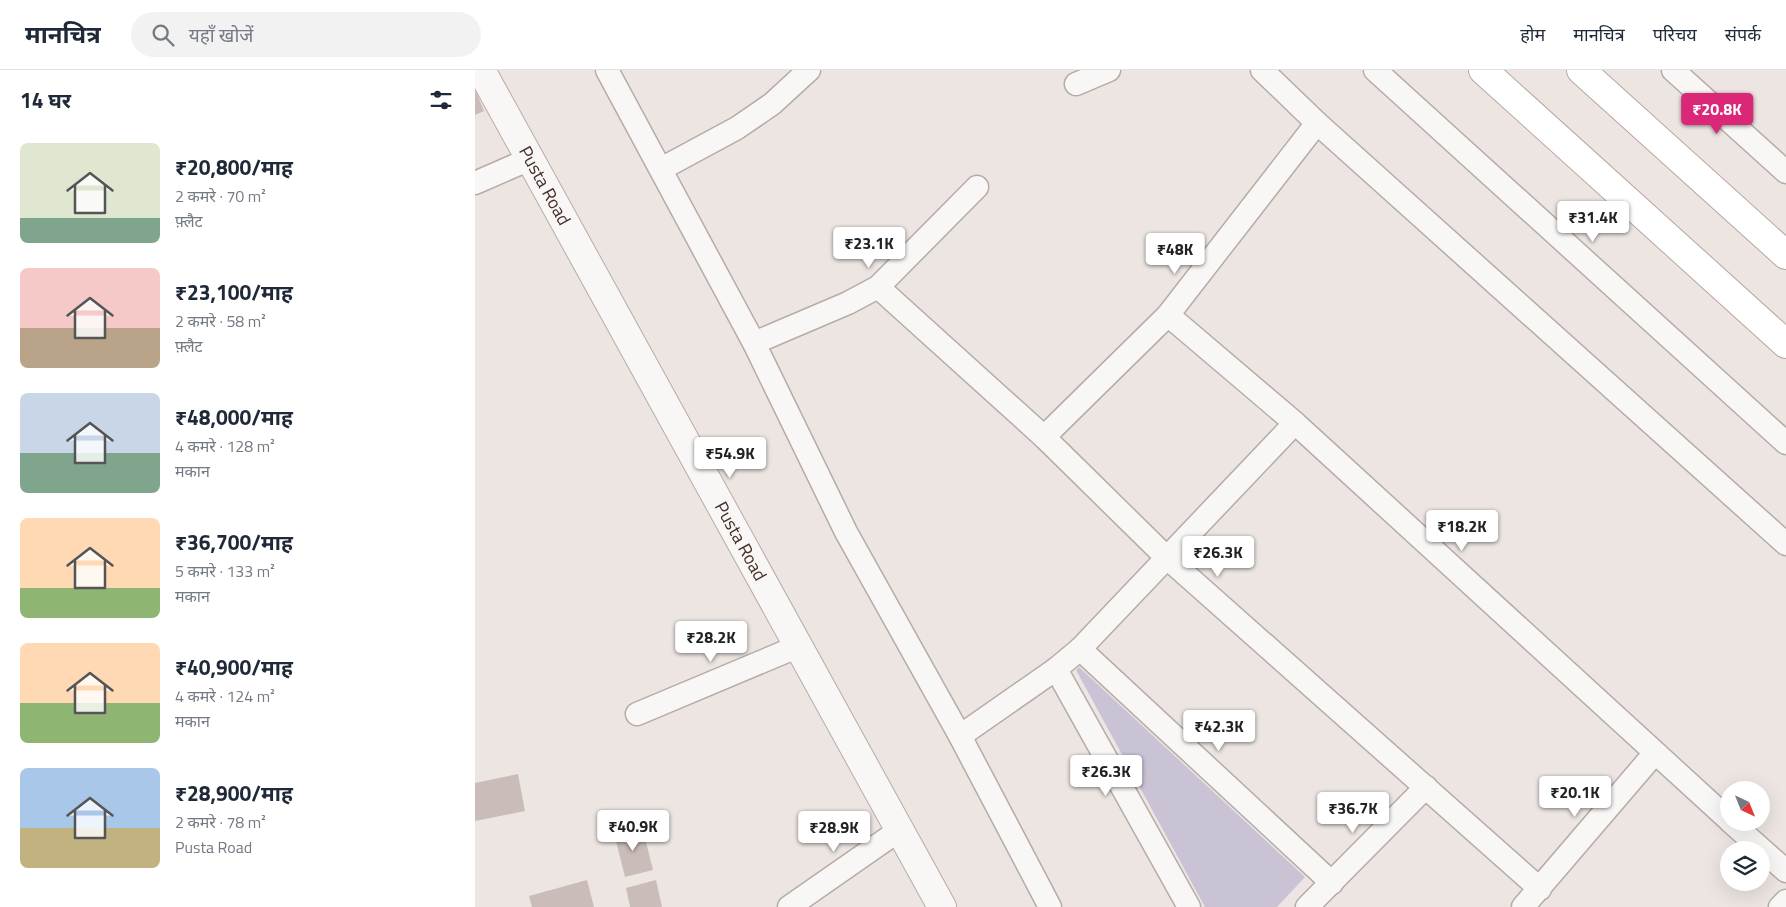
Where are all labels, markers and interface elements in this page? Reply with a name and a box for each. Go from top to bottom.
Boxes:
search box [131,12,481,57]
text: मानचित्र [25,16,101,52]
text: यहाँ खोजें [189,20,253,49]
icon: search [149,21,177,49]
text: होम [1520,21,1545,48]
text: मानचित्र [1573,21,1625,48]
text: परिचय [1653,21,1697,48]
text: संपर्क [1725,21,1761,48]
text: 14 घर [20,84,71,116]
icon: filters [427,86,455,114]
pin: ₹20.8K [1676,92,1758,135]
text: ₹20.8K [1692,97,1742,121]
street label: Pusta Road [512,141,578,230]
text: ₹20,800/माह [175,151,293,183]
icon: home [60,163,120,223]
text: 2 कमरे · 70 m² [175,184,266,208]
pin: ₹31.4K [1552,200,1634,243]
text: ₹31.4K [1568,205,1618,229]
text: फ़्लैट [175,209,203,233]
pin: ₹23.1K [828,226,910,269]
text: ₹23.1K [844,231,894,255]
pin: ₹48K [1145,232,1205,275]
text: ₹48K [1157,237,1193,261]
text: ₹23,100/माह [175,276,293,308]
icon: home [60,288,120,348]
text: 2 कमरे · 58 m² [175,309,266,333]
text: फ़्लैट [175,334,203,358]
text: ₹48,000/माह [175,401,293,433]
icon: home [60,413,120,473]
text: 4 कमरे · 128 m² [175,434,275,458]
pin: ₹54.9K [689,436,771,479]
text: ₹54.9K [705,441,755,465]
text: मकान [175,459,210,483]
street label: Pusta Road [708,496,774,586]
pin: ₹18.2K [1421,510,1503,552]
text: ₹18.2K [1437,514,1487,538]
text: ₹36,700/माह [175,526,293,558]
pin: ₹26.3K [1177,536,1259,578]
icon: home [60,538,120,598]
text: ₹26.3K [1193,540,1243,564]
text: 5 कमरे · 133 m² [175,559,275,583]
text: मकान [175,584,210,608]
pin: ₹28.2K [670,620,752,663]
text: ₹28.2K [686,625,736,649]
text: ₹40,900/माह [175,651,293,683]
icon: home [60,663,120,723]
text: 4 कमरे · 124 m² [175,684,275,708]
text: मकान [175,709,210,733]
pin: ₹42.3K [1178,710,1260,752]
text: ₹42.3K [1194,714,1244,738]
pin: ₹26.3K [1065,754,1147,797]
text: ₹26.3K [1081,759,1131,783]
pin: ₹20.1K [1534,776,1616,818]
text: ₹28,900/माह [175,777,293,809]
text: ₹20.1K [1550,780,1600,804]
north arrow [1720,781,1770,831]
map controls [1720,781,1770,891]
icon: home [60,788,120,848]
pin: ₹36.7K [1312,792,1394,834]
text: ₹36.7K [1328,796,1378,820]
text: 2 कमरे · 78 m² [175,810,266,834]
pin: ₹40.9K [592,810,674,852]
pin: ₹28.9K [793,810,875,853]
text: ₹40.9K [608,814,658,838]
text: ₹28.9K [809,815,859,839]
text: Pusta Road [175,835,252,859]
button: layers [1720,841,1770,891]

